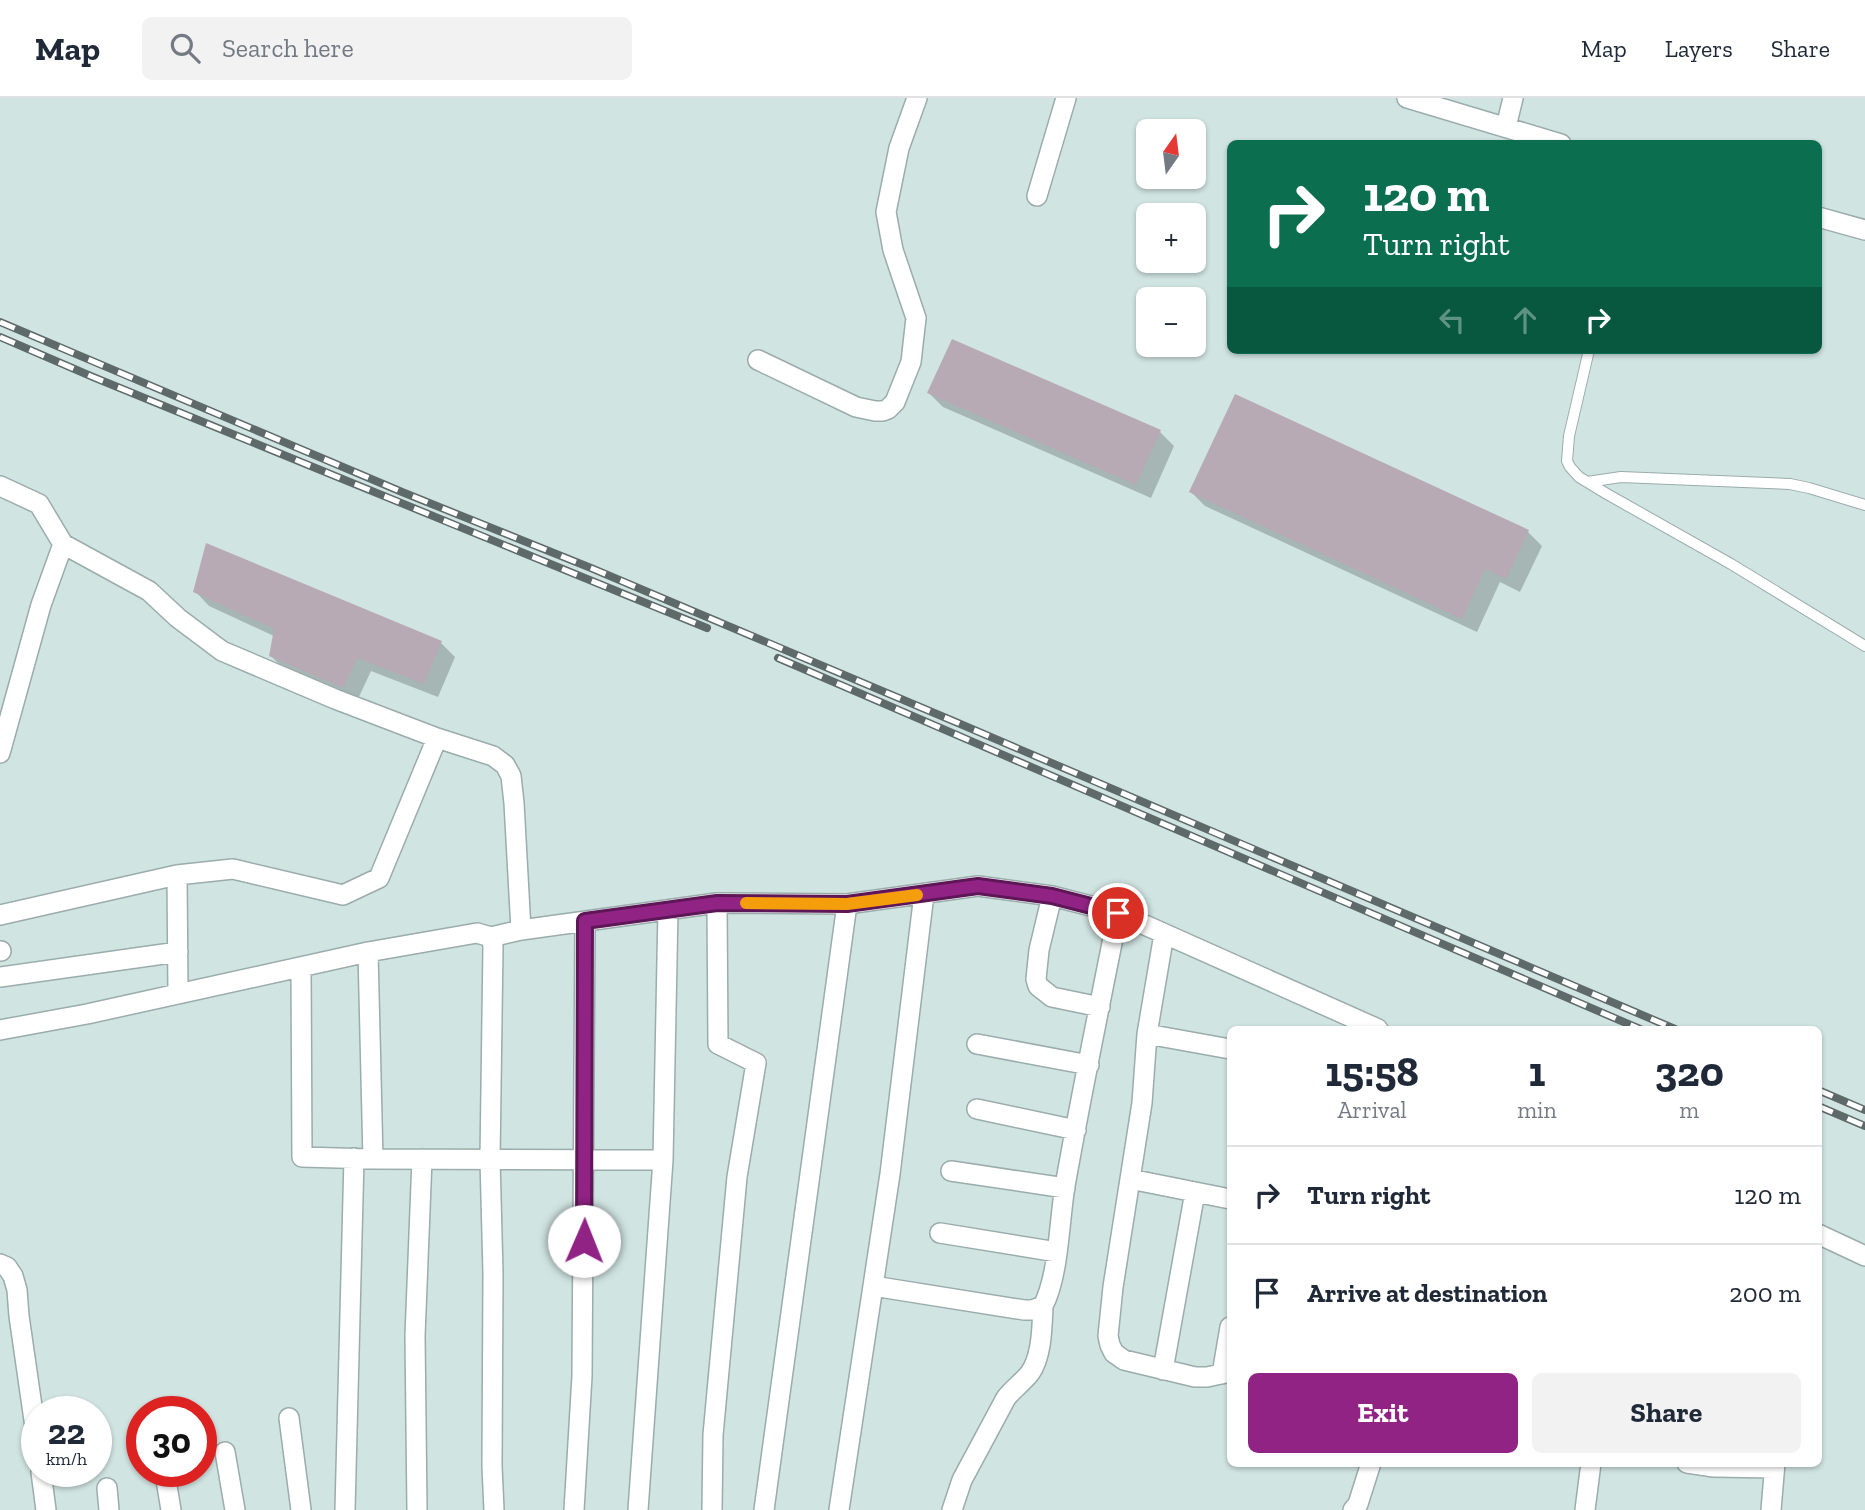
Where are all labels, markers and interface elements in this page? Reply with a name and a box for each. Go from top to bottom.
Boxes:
search box [142,17,632,80]
text: Map [35,29,100,68]
icon: search [166,29,204,67]
text: Search here [222,32,354,64]
text: Map [1581,34,1627,63]
text: Layers [1665,34,1733,63]
text: Share [1771,34,1830,63]
north arrow [1136,119,1206,189]
map controls [1136,119,1206,357]
text: 120 m [1363,165,1489,224]
icon: right [1248,168,1339,259]
button: + [1136,203,1206,273]
text: Turn right [1363,225,1510,263]
button: − [1136,287,1206,357]
icon: left [1433,301,1471,339]
icon: ahead [1506,301,1544,339]
icon: right [1579,301,1617,339]
pin [1088,883,1148,943]
icon: arrive [1099,894,1137,932]
text: 15:58 [1325,1046,1419,1097]
text: 1 [1528,1046,1545,1097]
text: 320 [1655,1046,1724,1097]
text: Arrival [1337,1096,1407,1124]
text: min [1517,1096,1557,1124]
text: m [1679,1096,1699,1124]
icon: right [1248,1176,1286,1214]
text: Turn right [1307,1179,1430,1211]
text: 120 m [1734,1179,1801,1211]
position arrow [547,1204,621,1278]
icon: arrive [1248,1274,1286,1312]
text: Arrive at destination [1307,1277,1547,1309]
text: 200 m [1729,1277,1801,1309]
button: Exit [1248,1373,1518,1453]
button: Share [1532,1373,1801,1453]
speed limit sign: 30 [126,1396,217,1487]
text: 22 [48,1411,85,1453]
text: km/h [46,1448,87,1470]

